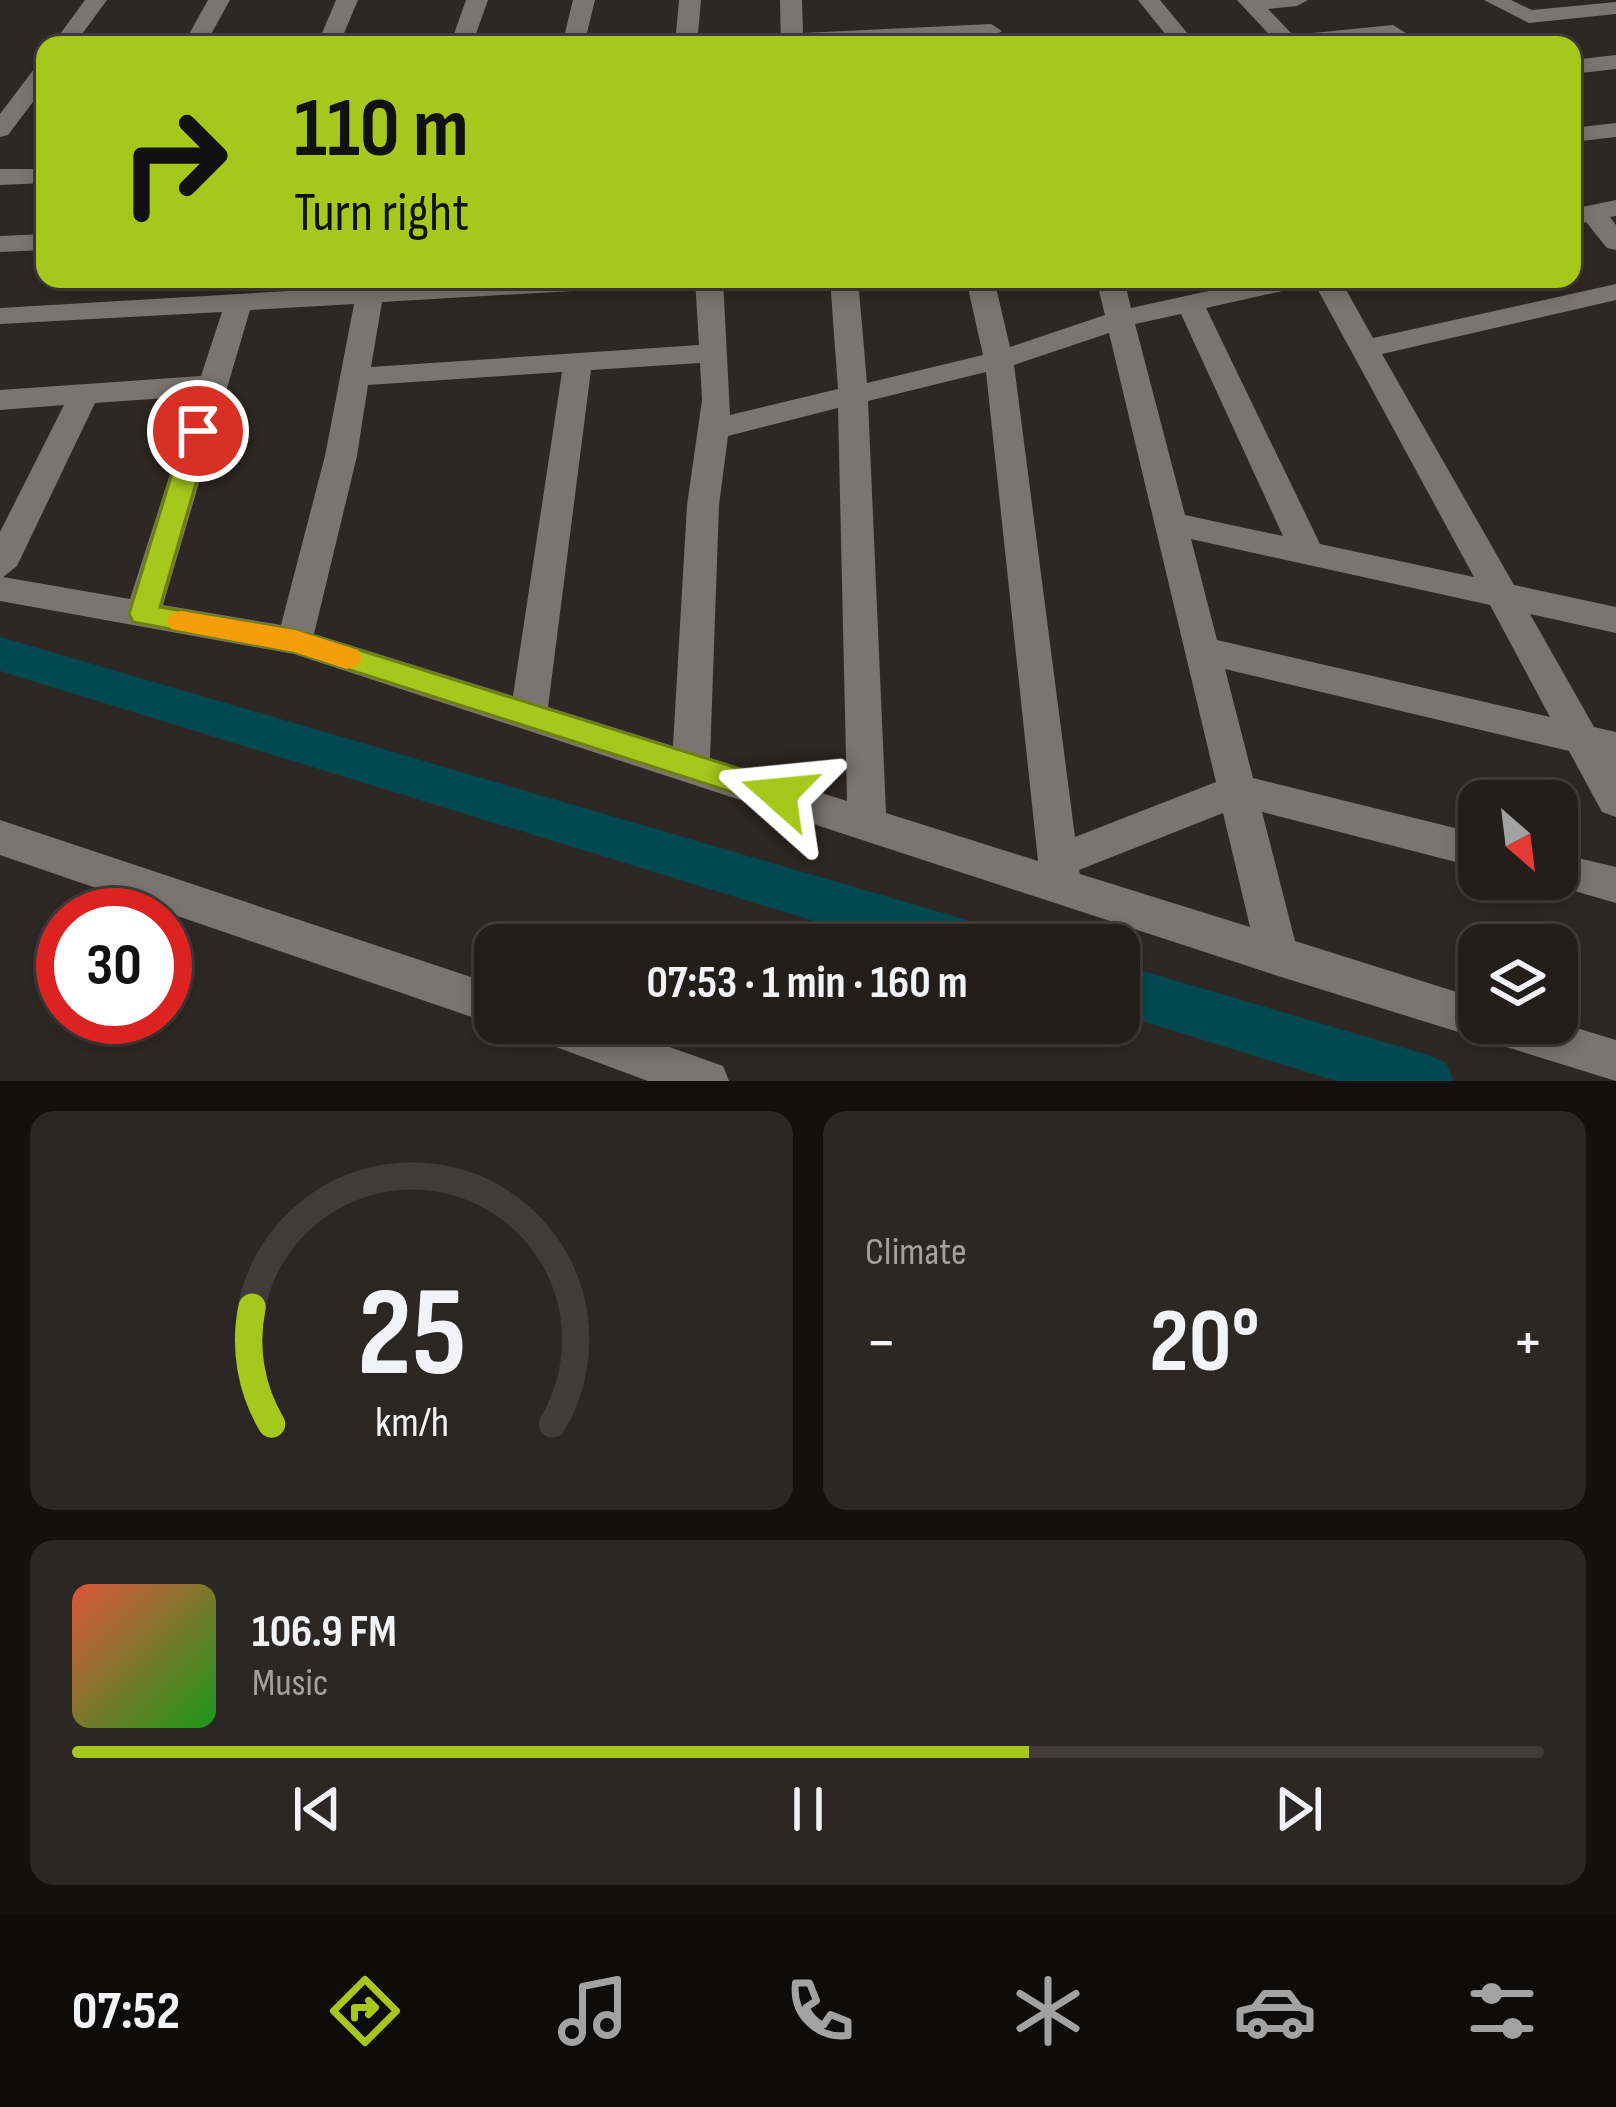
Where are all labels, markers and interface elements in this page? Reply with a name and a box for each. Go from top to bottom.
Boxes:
text: 110 m [294,79,469,180]
icon: right [96,84,252,240]
text: Turn right [294,181,469,246]
pin [147,380,249,482]
icon: arrive [165,398,231,464]
position arrow [716,731,842,857]
north arrow [1458,780,1578,900]
map controls [1458,780,1578,1044]
speed limit sign: 30 [36,888,192,1044]
button: layers [1458,924,1578,1044]
text: 07:53 · 1 min · 160 m [646,956,968,1011]
text: Climate [865,1229,967,1276]
text: 25 [357,1261,466,1410]
text: 20° [1149,1289,1260,1397]
text: − [865,1304,897,1383]
text: + [1512,1304,1544,1383]
text: km/h [374,1396,449,1448]
text: 106.9 FM [252,1605,397,1660]
text: Music [252,1660,328,1707]
icon: previous [284,1776,350,1842]
icon: pause [775,1776,841,1842]
icon: next [1266,1776,1332,1842]
icon: directions [323,1969,407,2053]
icon: music [551,1969,635,2053]
icon: phone [778,1969,862,2053]
icon: climate [1006,1969,1090,2053]
icon: car [1233,1969,1317,2053]
icon: filters [1460,1969,1544,2053]
text: 07:52 [72,1979,180,2044]

